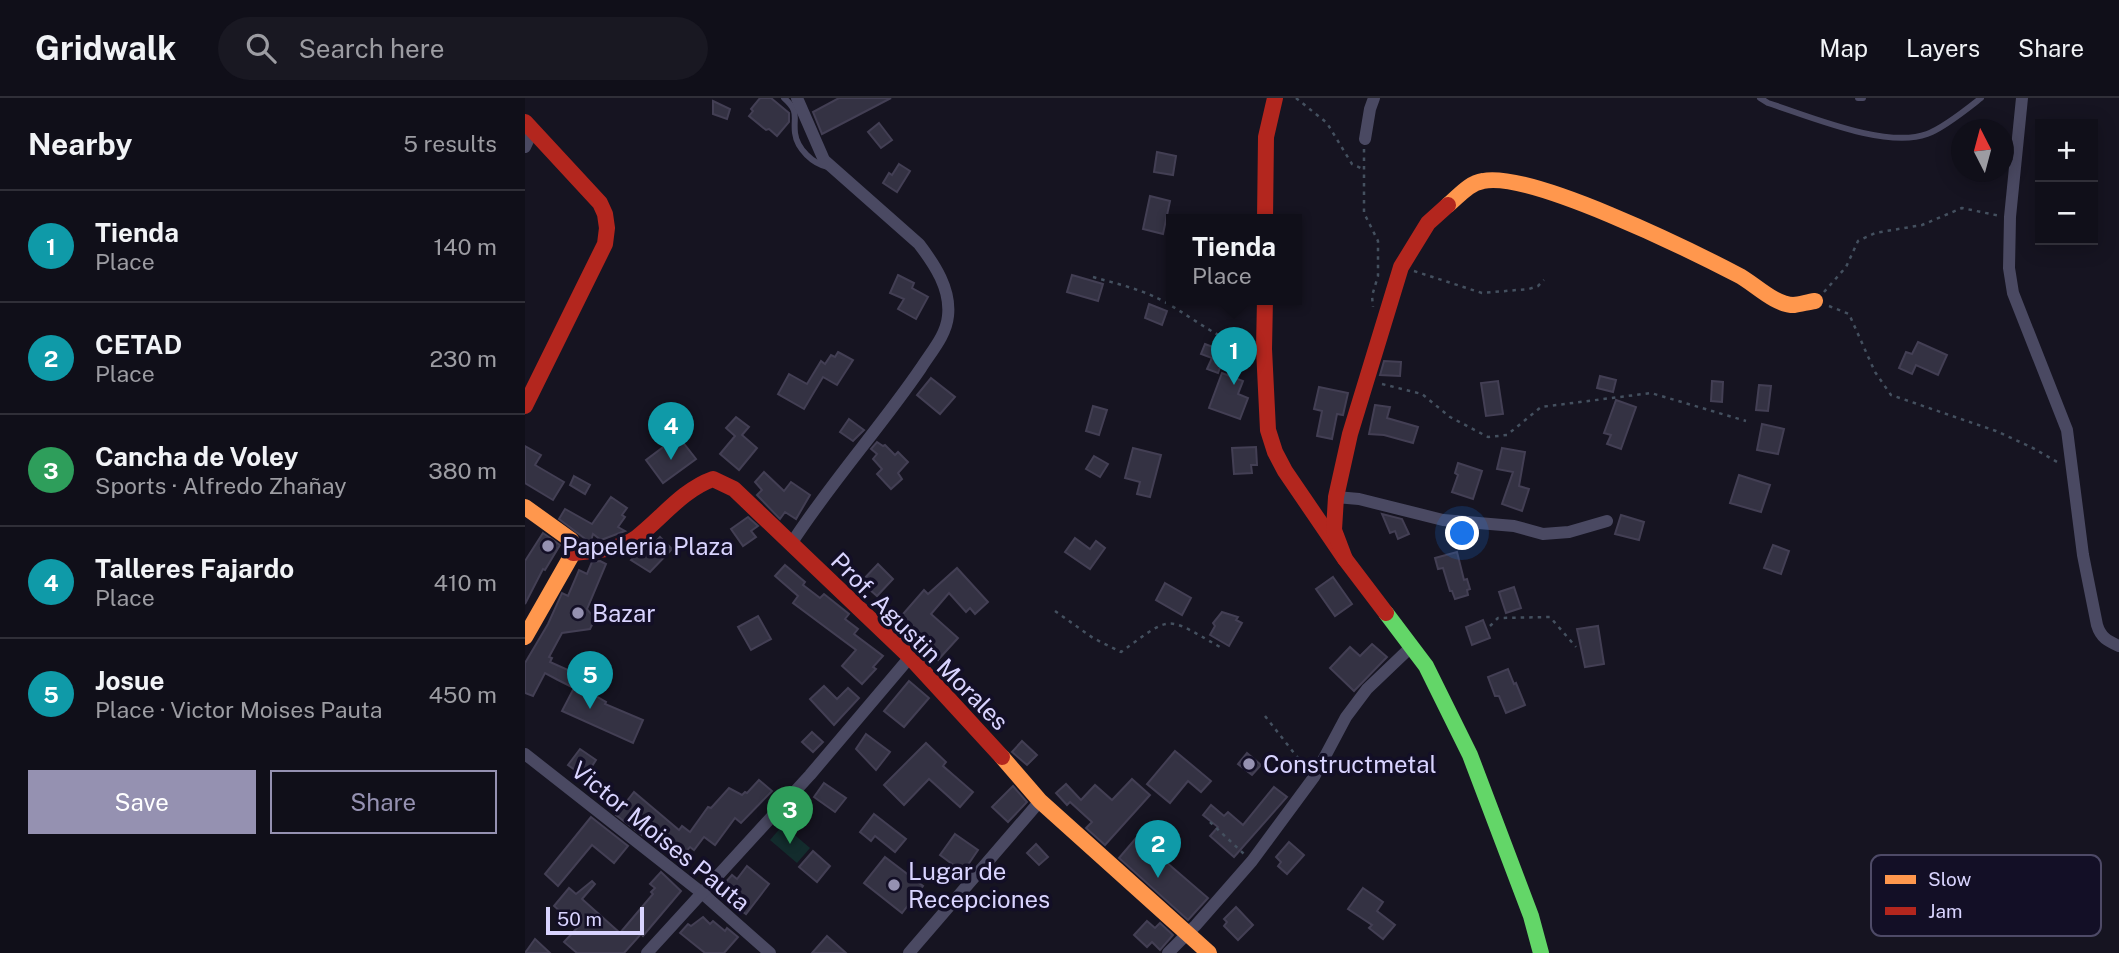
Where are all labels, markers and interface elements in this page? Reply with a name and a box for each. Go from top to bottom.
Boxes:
search box [218,17,708,80]
text: Gridwalk [35,29,176,67]
icon: search [242,29,280,67]
text: Search here [298,33,444,64]
text: Map [1819,34,1868,62]
text: Layers [1906,34,1980,62]
text: Share [2018,34,2084,62]
north arrow [1951,119,2014,182]
map controls [2035,119,2098,245]
button: + [2035,119,2098,182]
text: Nearby [28,126,132,162]
text: 5 results [403,130,497,157]
button: − [2035,182,2098,245]
popup [1166,214,1302,305]
text: Tienda [95,217,179,248]
text: Tienda [1192,231,1276,262]
text: 1 [46,233,56,260]
text: 140 m [434,233,497,260]
text: Place [95,248,155,275]
text: Place [1192,262,1252,289]
pin: 1 [1211,327,1257,385]
text: CETAD [95,329,182,360]
text: 2 [44,345,58,372]
text: 230 m [429,345,497,372]
text: Place [95,360,155,387]
pin: 4 [648,402,694,460]
text: Cancha de Voley [95,441,298,472]
text: 3 [43,457,59,484]
text: 380 m [428,457,497,484]
text: Sports · Alfredo Zhañay [95,472,347,499]
your location [1445,516,1479,550]
place label: Papeleria Plaza [562,532,734,560]
marker: Papeleria Plaza [540,538,556,554]
street label: Prof. Agustin Morales [826,547,1014,735]
text: Talleres Fajardo [95,553,294,584]
text: 4 [43,569,59,596]
text: 410 m [434,569,497,596]
text: Place [95,584,155,611]
place label: Bazar [592,599,656,627]
marker: Bazar [570,605,586,621]
pin: 5 [567,651,613,709]
text: Josue [95,665,165,696]
text: 5 [43,681,59,708]
text: 450 m [428,681,497,708]
text: Place · Victor Moises Pauta [95,696,382,723]
place label: Constructmetal [1263,750,1437,778]
street label: Victor Moises Pauta [566,755,756,917]
marker: Constructmetal [1241,756,1257,772]
button: Save [28,770,256,834]
button: Share [270,770,497,834]
pin: 3 [767,786,813,844]
pin: 2 [1135,820,1181,878]
legend [1871,855,2101,936]
place label: Lugar de Recepciones [908,857,1050,913]
text: Slow [1928,868,1972,890]
marker: Lugar de Recepciones [886,877,902,893]
text: Jam [1928,900,1962,922]
scale bar [546,904,644,936]
text: 50 m [557,908,602,930]

